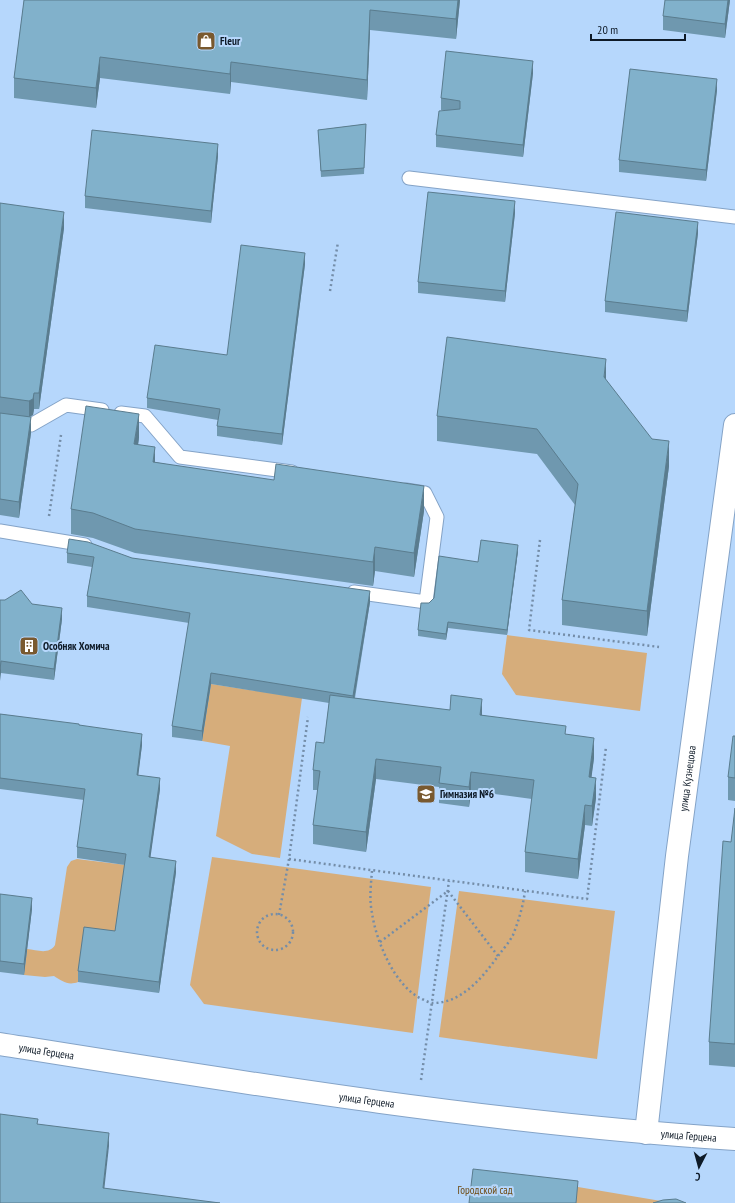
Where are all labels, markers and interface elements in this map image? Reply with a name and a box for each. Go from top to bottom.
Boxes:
scale bar [591,16,685,42]
text: 20 m [597,22,618,37]
shop icon: Fleur [195,30,217,52]
place label: Fleur [220,34,241,48]
building icon: Особняк Хомича [18,635,40,657]
place label: Особняк Хомича [43,639,110,653]
street label: улица Кузнецова [676,745,699,812]
school or university icon: Гимназия №6 [415,783,437,805]
place label: Гимназия №6 [440,787,494,801]
street label: улица Герцена [18,1040,75,1063]
street label: улица Герцена [338,1089,395,1111]
street label: улица Герцена [660,1127,717,1145]
north arrow [679,1147,719,1187]
text: С [695,1170,701,1184]
park label: Городской сад [457,1183,513,1197]

